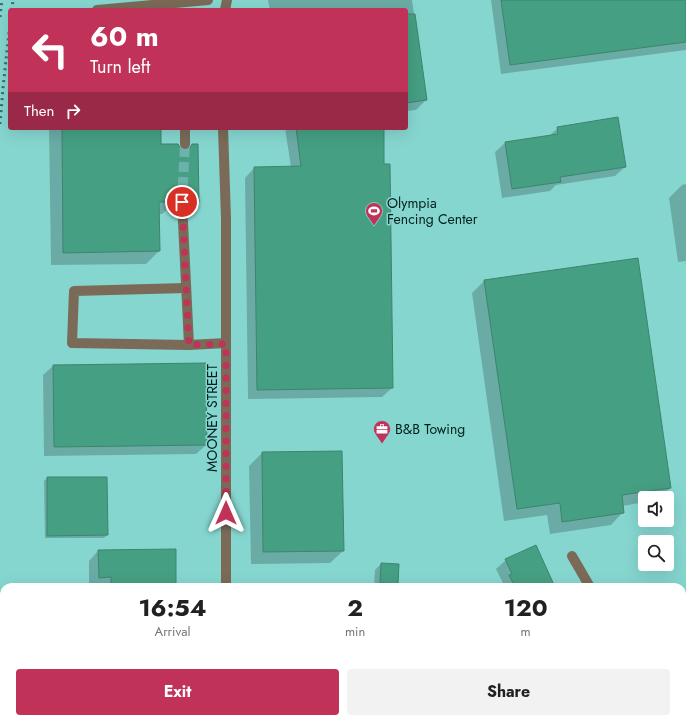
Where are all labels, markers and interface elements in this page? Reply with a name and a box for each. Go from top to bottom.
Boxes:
text: 60 m [90,16,159,57]
icon: left [24,24,76,76]
text: Turn left [90,54,150,80]
text: Then [24,100,54,122]
icon: right [62,100,84,122]
pin [165,185,199,219]
icon: arrive [171,191,193,213]
place label: Olympia Fencing Center [387,193,478,229]
sports icon: Olympia Fencing Center [364,201,384,226]
street label: MOONEY STREET [202,364,222,472]
office icon: B&B Towing [372,419,392,444]
place label: B&B Towing [395,419,465,439]
map controls [638,491,674,571]
button: sound [638,491,674,527]
position arrow [205,492,247,534]
button: search [638,535,674,571]
text: 16:54 [138,590,207,625]
text: 2 [347,590,363,625]
text: 120 [504,590,548,625]
text: Arrival [155,622,190,641]
text: min [345,622,365,641]
text: m [521,622,531,641]
button: Exit [16,669,339,715]
button: Share [347,669,670,715]

